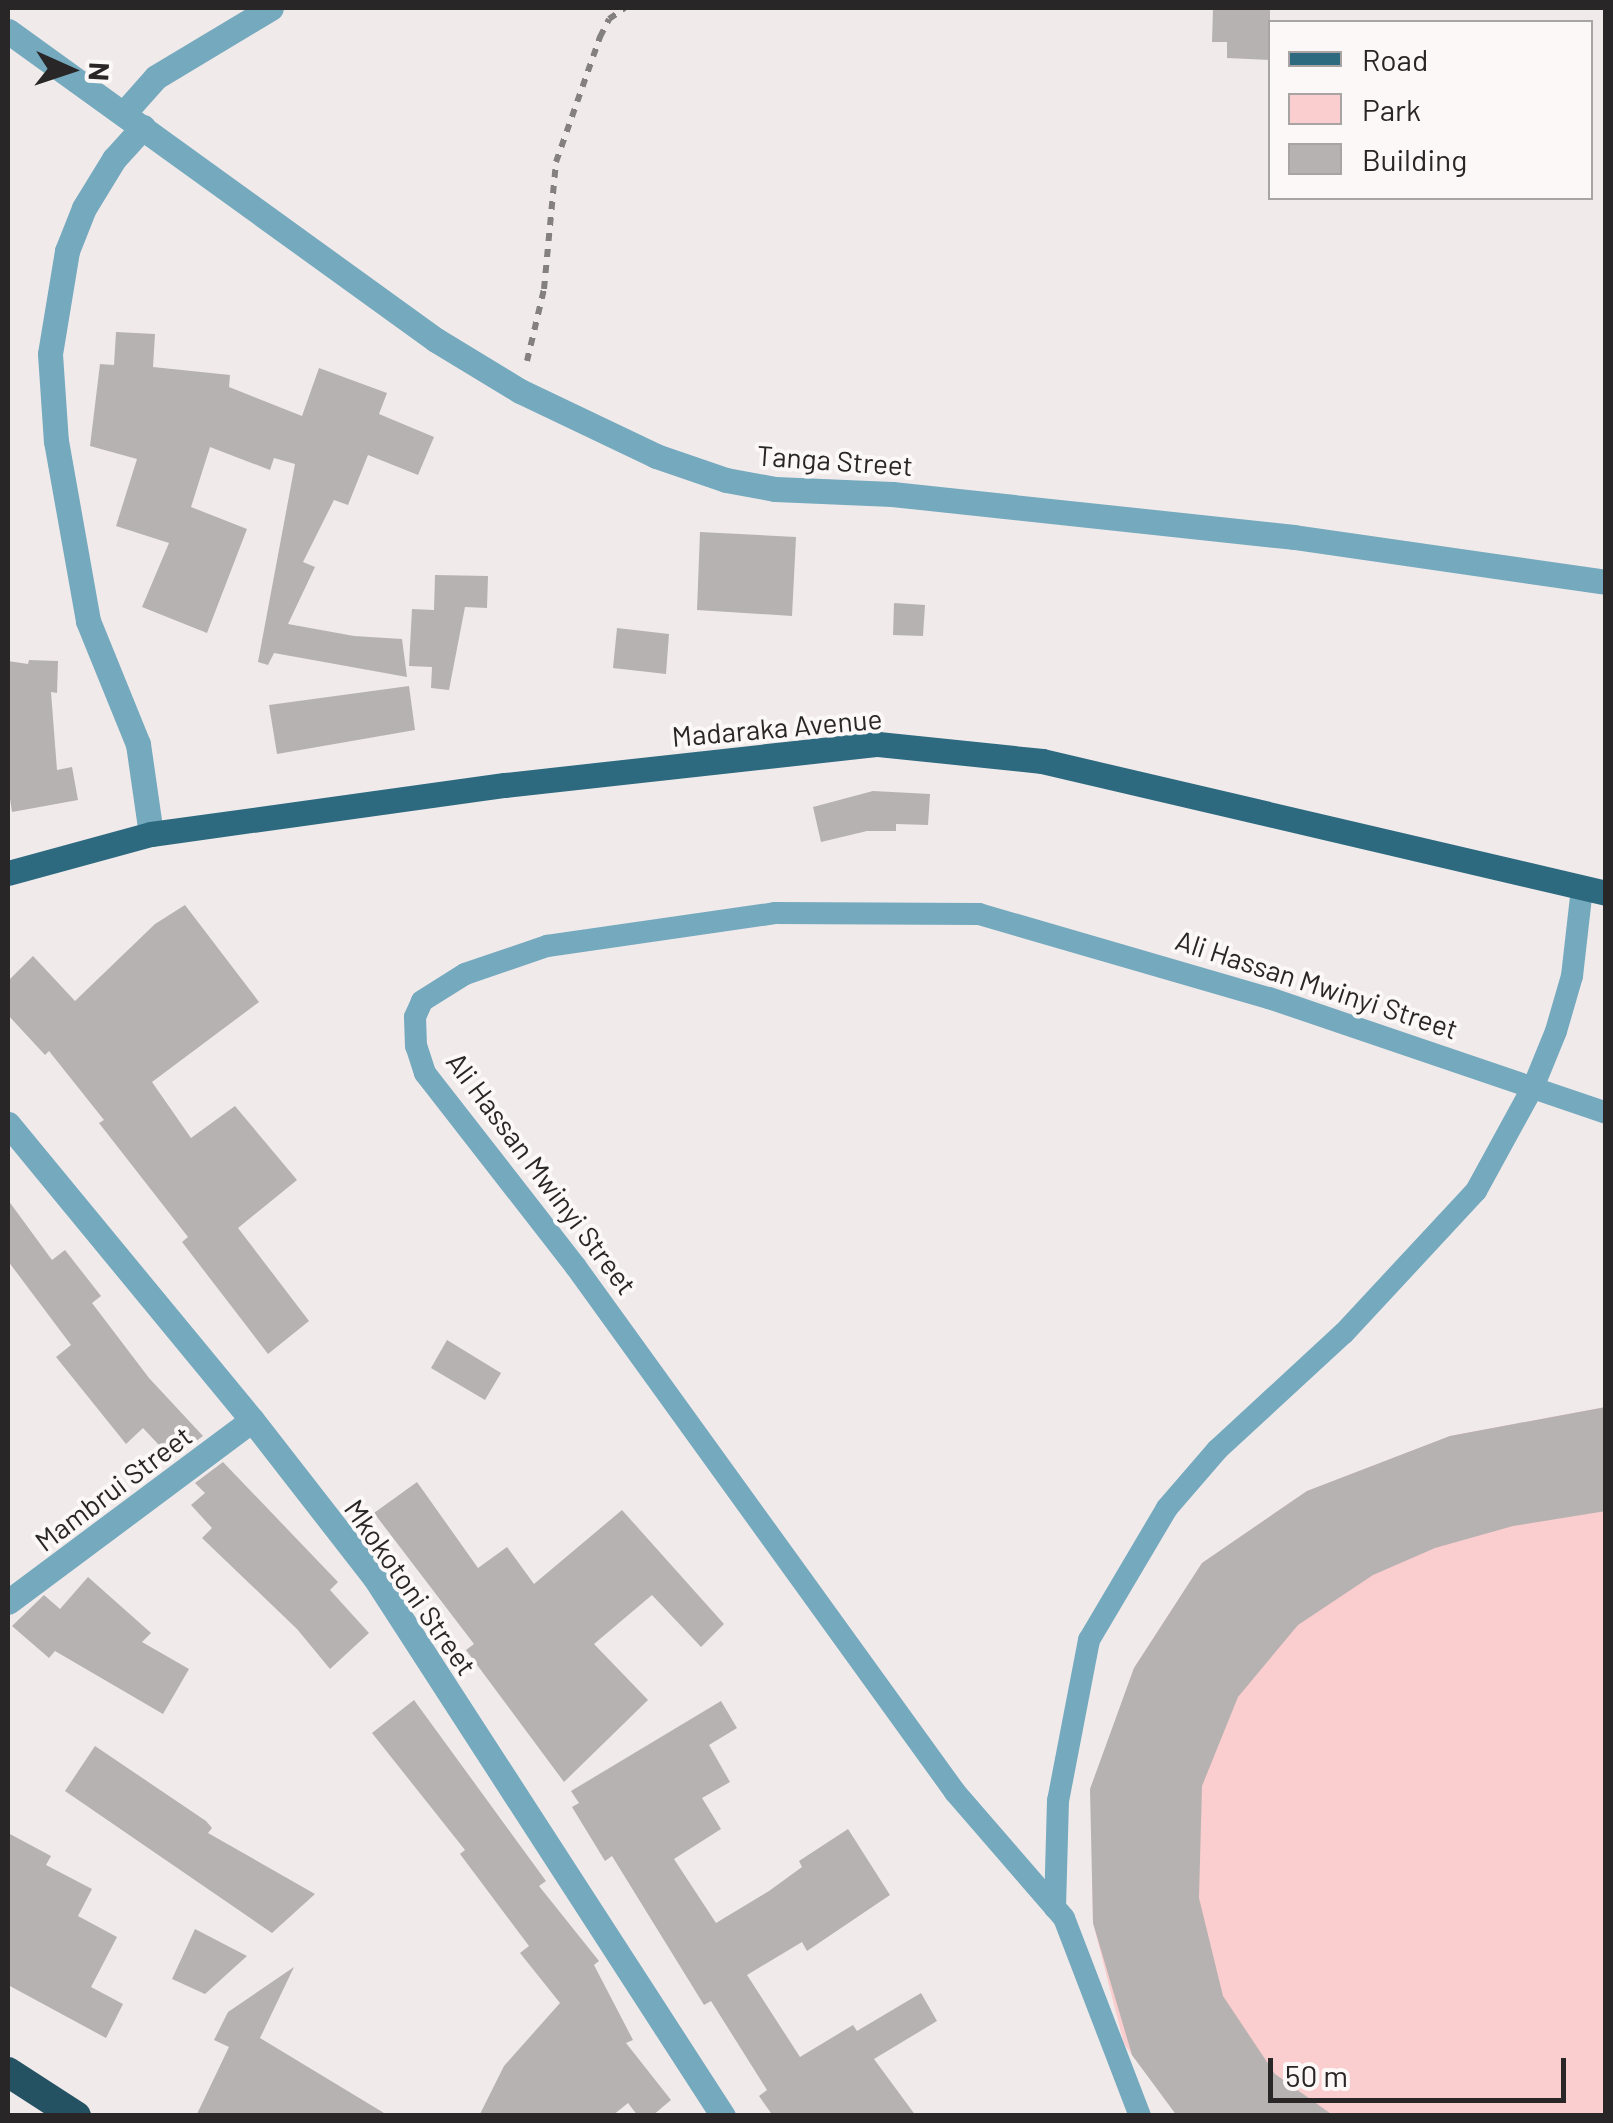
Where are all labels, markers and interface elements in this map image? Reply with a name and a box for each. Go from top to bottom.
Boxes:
north arrow [20,20,120,120]
legend [1268,20,1593,200]
text: Road [1362,41,1428,77]
text: N [82,61,117,82]
text: Park [1362,91,1421,127]
text: Building [1362,141,1467,177]
street label: Tanga Street [756,438,914,482]
street label: Madaraka Avenue [670,701,884,753]
street label: Ali Hassan Mwinyi Street [1172,923,1462,1045]
street label: Ali Hassan Mwinyi Street [440,1045,644,1301]
street label: Mambrui Street [28,1418,198,1558]
street label: Mkokotoni Street [338,1493,484,1681]
scale bar [1273,2038,1570,2100]
text: 50 m [1285,2057,1348,2093]

